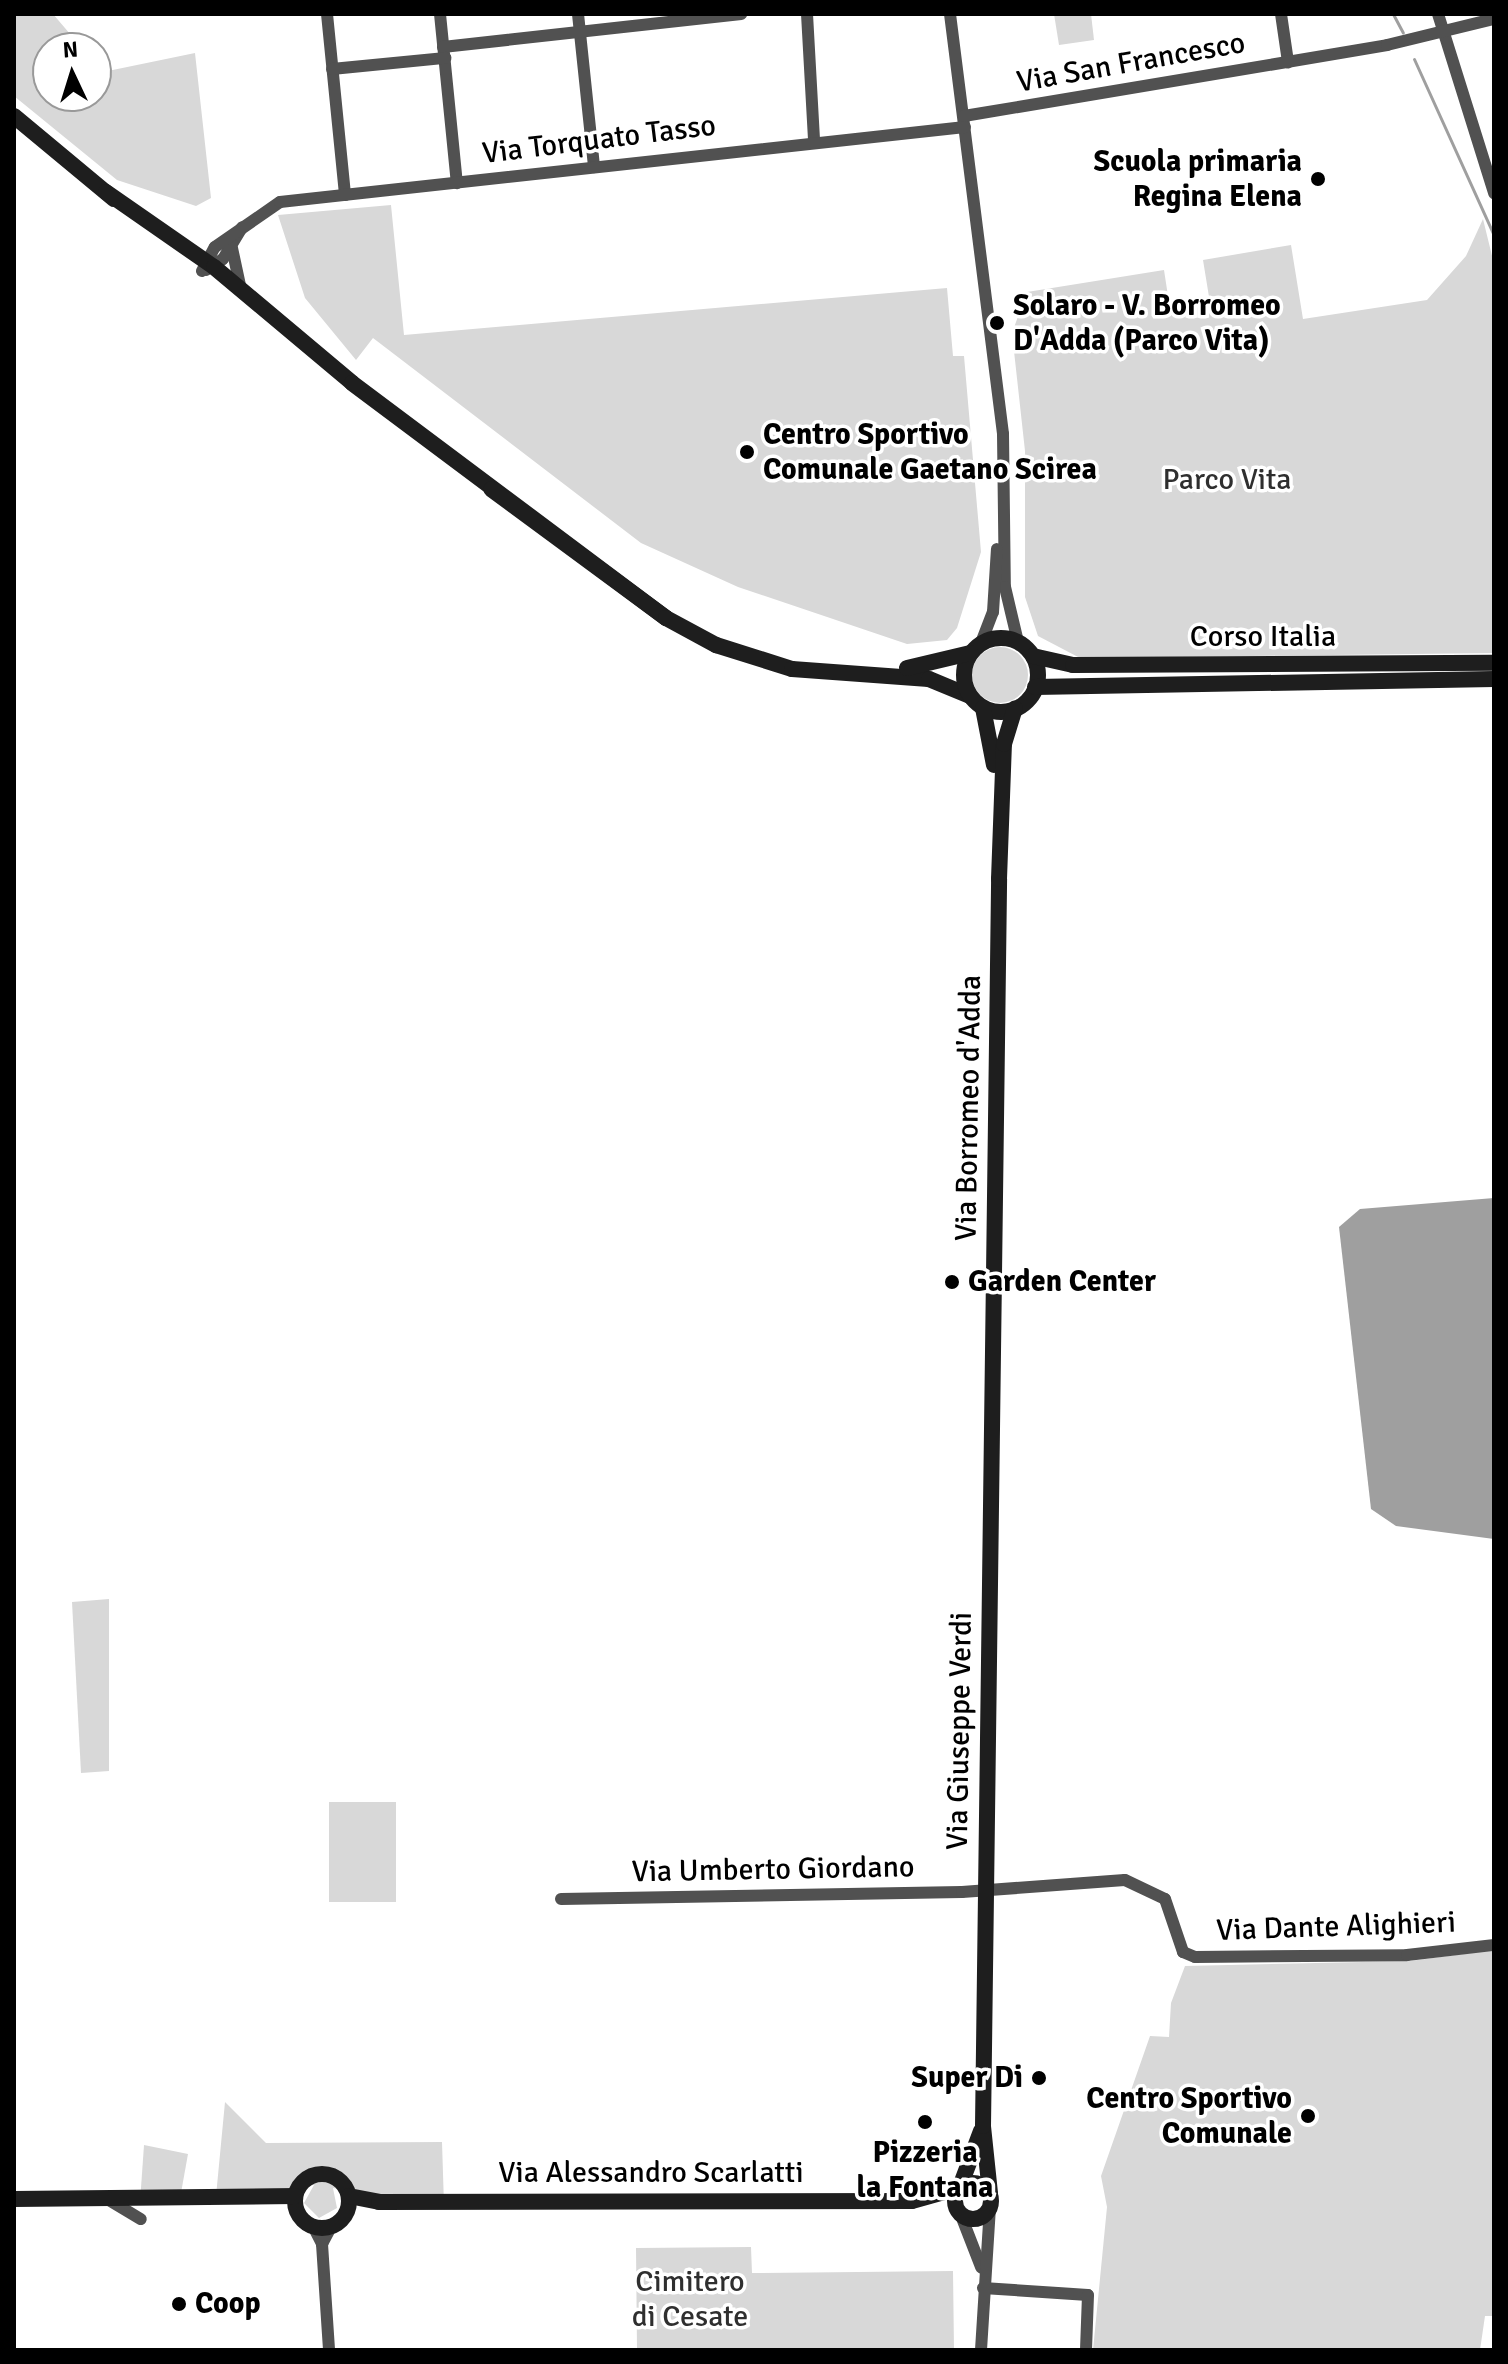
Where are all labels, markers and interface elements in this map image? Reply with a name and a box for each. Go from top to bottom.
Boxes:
street label: Via San Francesco [1014,25,1248,101]
north arrow [32,32,112,112]
text: N [62,36,79,64]
street label: Via Torquato Tasso [480,108,718,172]
place label: Scuola primaria Regina Elena [1093,144,1302,214]
marker: Scuola primaria Regina Elena [1309,170,1327,188]
place label: Solaro - V. Borromeo D'Adda (Parco Vita) [1013,288,1281,358]
marker: Solaro - V. Borromeo D'Adda (Parco Vita) [988,314,1006,332]
place label: Centro Sportivo Comunale Gaetano Scirea [763,417,1097,488]
marker: Centro Sportivo Comunale Gaetano Scirea [738,443,756,461]
park label: Parco Vita [1162,462,1292,498]
street label: Corso Italia [1190,619,1336,655]
street label: Via Borromeo d'Adda [949,975,989,1241]
place label: Garden Center [968,1264,1156,1300]
marker: Garden Center [943,1273,961,1291]
street label: Via Giuseppe Verdi [940,1612,980,1850]
street label: Via Umberto Giordano [631,1850,915,1890]
street label: Via Dante Alighieri [1216,1905,1456,1949]
place label: Super Di [911,2060,1023,2096]
marker: Super Di [1030,2069,1048,2087]
place label: Centro Sportivo Comunale [1086,2081,1292,2152]
marker: Centro Sportivo Comunale [1299,2107,1317,2125]
marker: Pizzeria la Fontana [916,2113,934,2131]
place label: Pizzeria la Fontana [857,2135,993,2206]
street label: Via Alessandro Scarlatti [498,2155,804,2191]
park label: Cimitero di Cesate [632,2264,748,2334]
place label: Coop [195,2286,261,2322]
marker: Coop [170,2295,188,2313]

